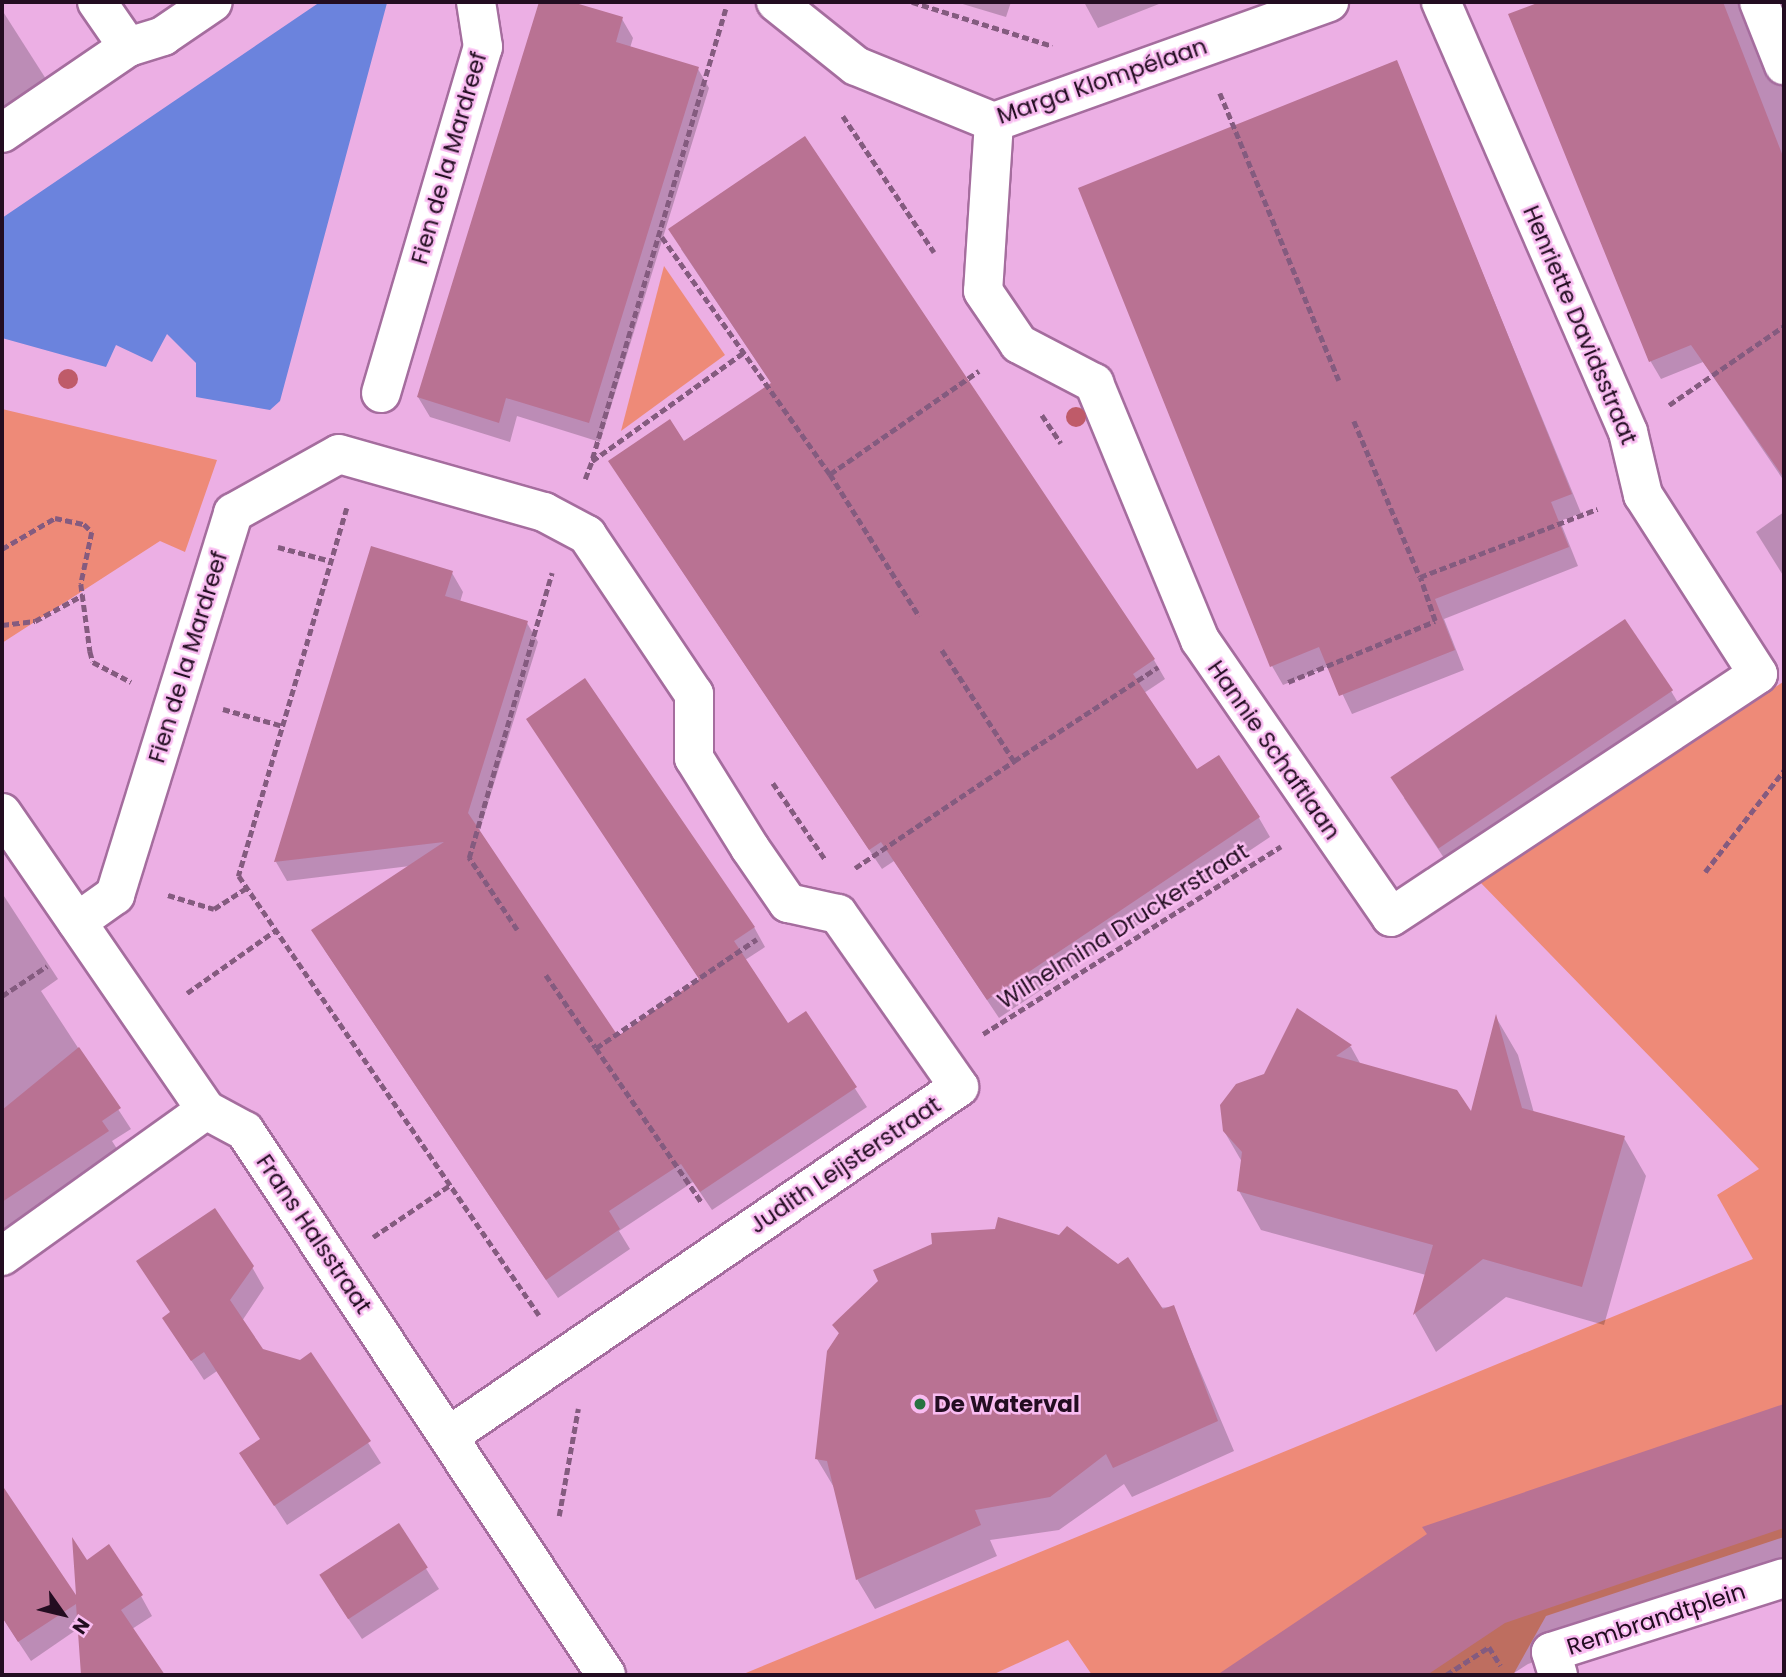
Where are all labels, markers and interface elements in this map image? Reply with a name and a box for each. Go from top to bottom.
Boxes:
street label: Marga Klompélaan [993,32,1211,130]
street label: Fien de la Mardreef [405,49,493,267]
street label: Henriette Davidsstraat [1517,201,1643,449]
street label: Fien de la Mardreef [143,548,233,766]
street label: Hannie Schaftlaan [1202,655,1346,845]
street label: Wilhelmina Druckerstraat [992,837,1254,1015]
street label: Judith Leijsterstraat [744,1091,946,1239]
street label: Frans Halsstraat [251,1149,377,1319]
place label: De Waterval [934,1390,1080,1418]
marker: De Waterval [912,1396,928,1412]
street label: Rembrandtplein [1563,1577,1749,1661]
north arrow [28,1579,98,1649]
text: N [66,1613,96,1639]

